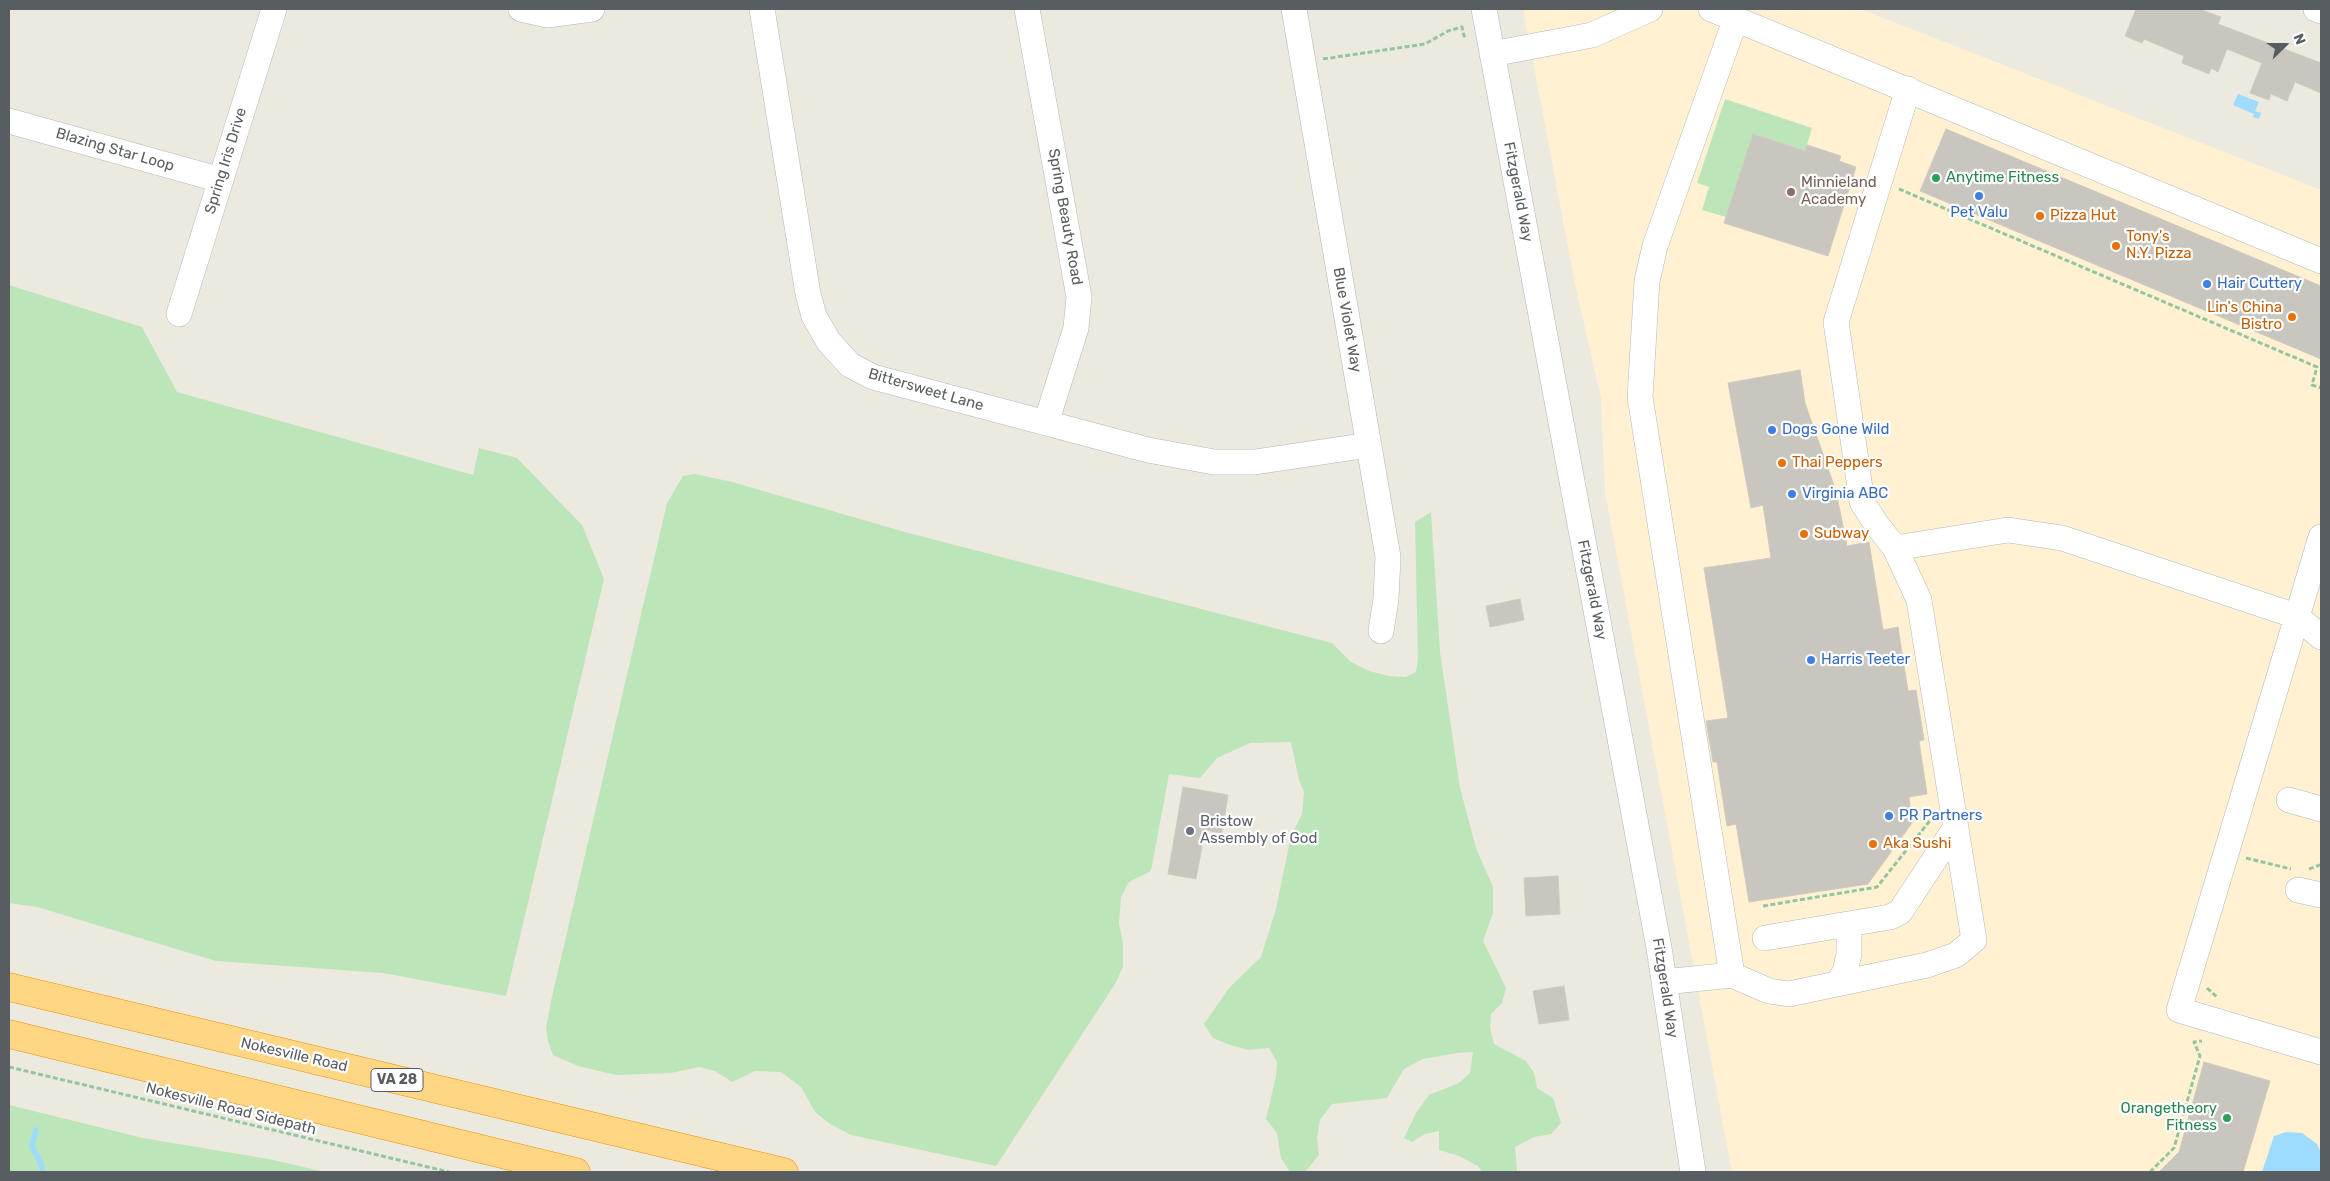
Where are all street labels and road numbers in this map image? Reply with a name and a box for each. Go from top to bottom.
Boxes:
street label: Spring Iris Drive [201,106,251,216]
street label: Blazing Star Loop [54,125,176,175]
street label: Fitzgerald Way [1499,141,1537,243]
street label: Spring Beauty Road [1044,147,1086,287]
street label: Blue Violet Way [1329,266,1365,374]
street label: Bittersweet Lane [866,365,986,415]
street label: Fitzgerald Way [1573,539,1611,641]
street label: Fitzgerald Way [1648,937,1682,1039]
street label: Nokesville Road [239,1034,349,1076]
road number: VA 28 [371,1068,423,1092]
street label: Nokesville Road Sidepath [144,1079,318,1139]

